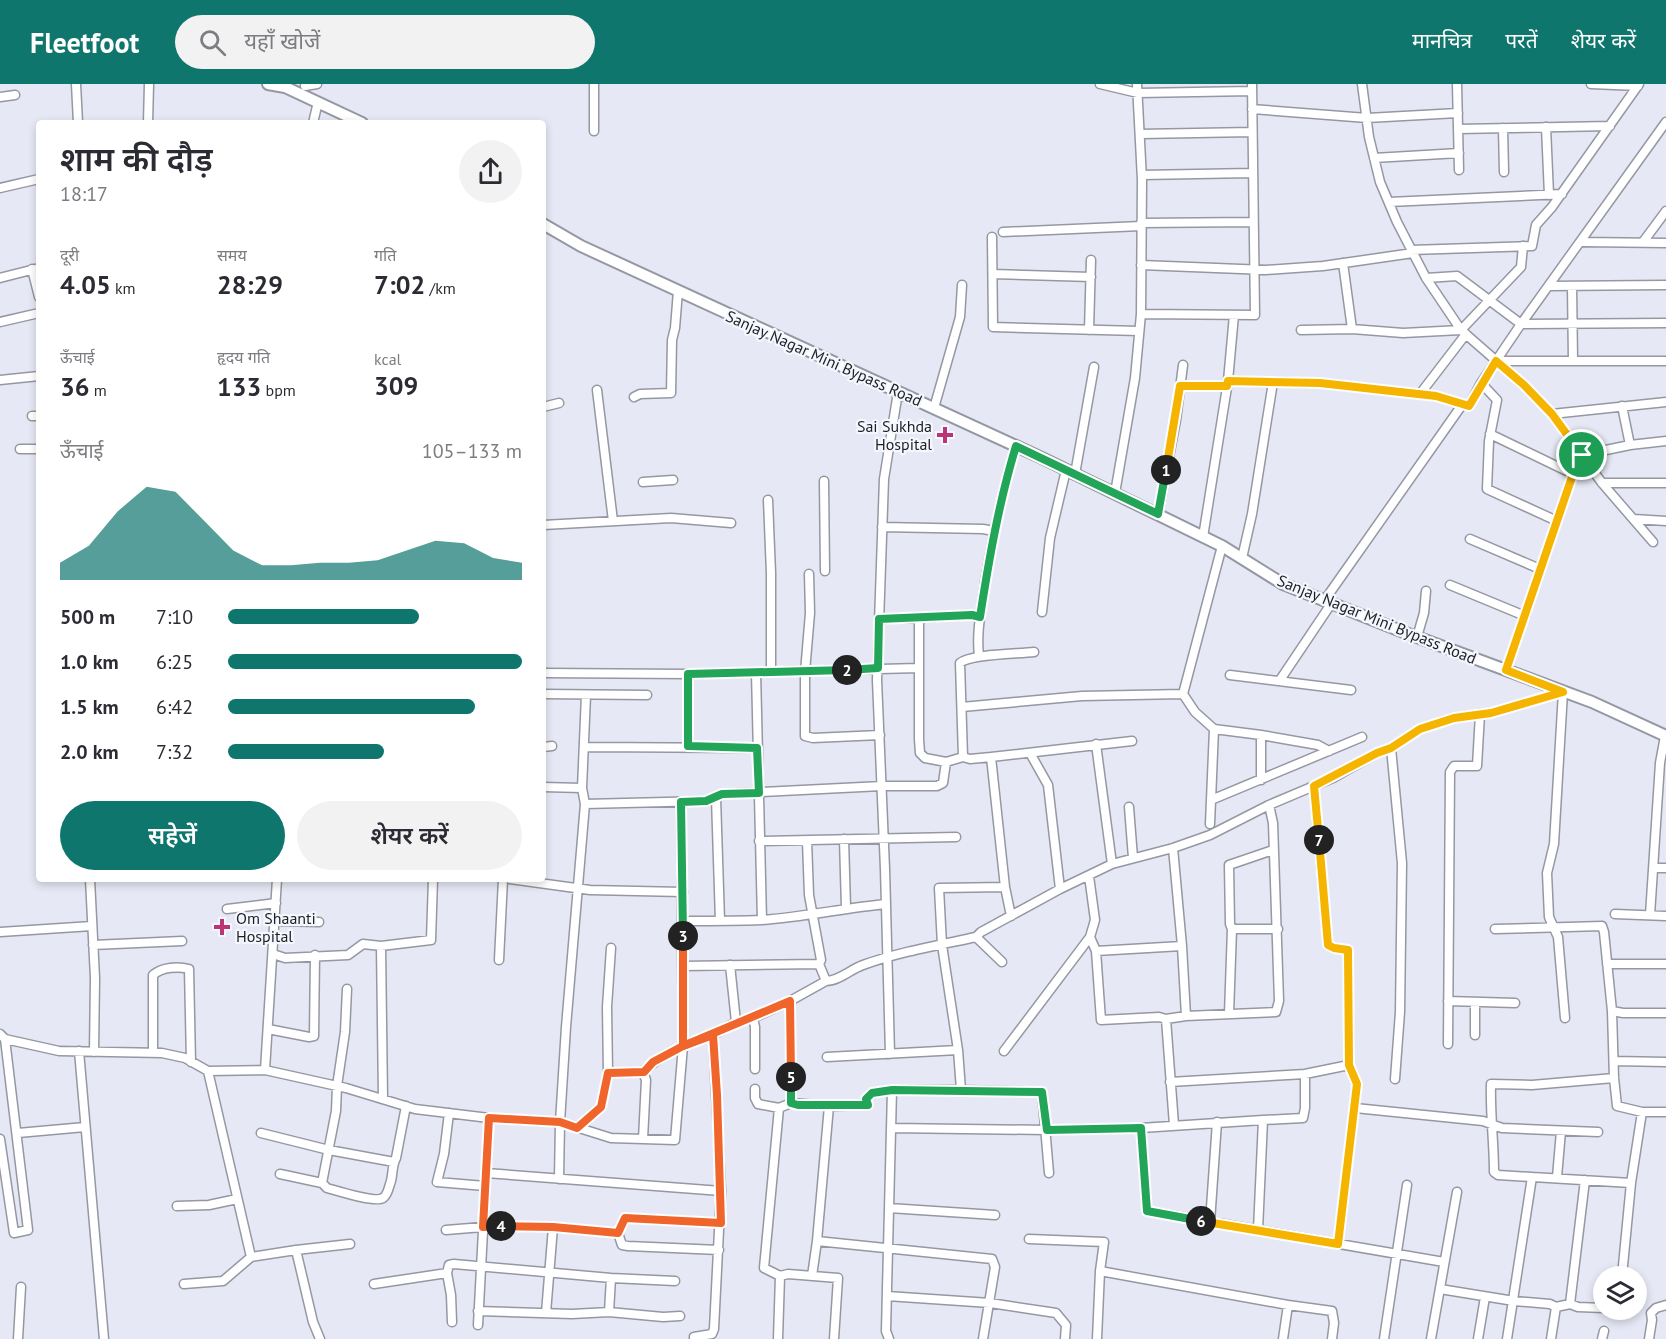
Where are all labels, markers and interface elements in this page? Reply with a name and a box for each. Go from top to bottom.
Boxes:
search box [175,15,595,69]
text: Fleetfoot [30,24,139,61]
icon: search [196,26,229,59]
text: यहाँ खोजें [244,27,320,55]
text: मानचित्र [1412,27,1472,54]
text: परतें [1505,27,1538,54]
text: शेयर करें [1571,27,1636,54]
text: शाम की दौड़ [60,137,213,180]
button: share [459,140,522,203]
text: 18:17 [60,181,108,207]
text: दूरी [60,245,79,265]
text: समय [217,245,247,265]
text: गति [374,245,396,265]
text: 4.05 [60,268,111,301]
text: 28:29 [217,268,283,301]
text: 7:02 [374,268,425,301]
text: km [111,278,136,298]
text: /km [425,278,456,298]
street label: Sanjay Nagar Mini Bypass Road [723,306,925,410]
text: ऊँचाई [60,347,95,367]
text: हृदय गति [217,347,270,367]
text: kcal [374,349,401,369]
text: 309 [374,369,418,402]
text: 36 [60,370,89,403]
text: 133 [217,370,261,403]
text: m [89,380,107,400]
text: bpm [261,380,296,400]
place label: Sai Sukhda Hospital [857,416,932,454]
marker: Sai Sukhda Hospital [936,426,954,444]
pin [1556,429,1607,480]
text: ऊँचाई [60,438,103,464]
text: 105–133 m [422,438,522,464]
icon: arrive [1565,438,1598,471]
pin: 1 [1151,455,1181,485]
text: 1 [1161,460,1171,480]
street label: Sanjay Nagar Mini Bypass Road [1275,570,1479,668]
text: 500 m [60,604,115,630]
text: 7:10 [156,604,193,630]
text: 1.0 km [60,649,119,675]
text: 6:25 [156,649,193,675]
pin: 2 [832,655,862,685]
text: 2 [842,660,852,680]
text: 1.5 km [60,694,119,720]
text: 6:42 [156,694,193,720]
text: 2.0 km [60,739,119,765]
text: 7:32 [156,739,193,765]
button: सहेजें [60,801,285,870]
button: शेयर करें [297,801,522,870]
pin: 7 [1304,825,1334,855]
text: 7 [1314,830,1324,850]
place label: Om Shaanti Hospital [236,908,316,946]
marker: Om Shaanti Hospital [213,918,231,936]
pin: 3 [668,921,698,951]
text: 3 [678,926,688,946]
pin: 5 [776,1062,806,1092]
text: 5 [786,1067,796,1087]
pin: 6 [1186,1206,1216,1236]
pin: 4 [486,1211,516,1241]
text: 6 [1196,1211,1206,1231]
text: 4 [496,1216,506,1236]
map controls [1593,1266,1647,1320]
button: layers [1593,1266,1647,1320]

